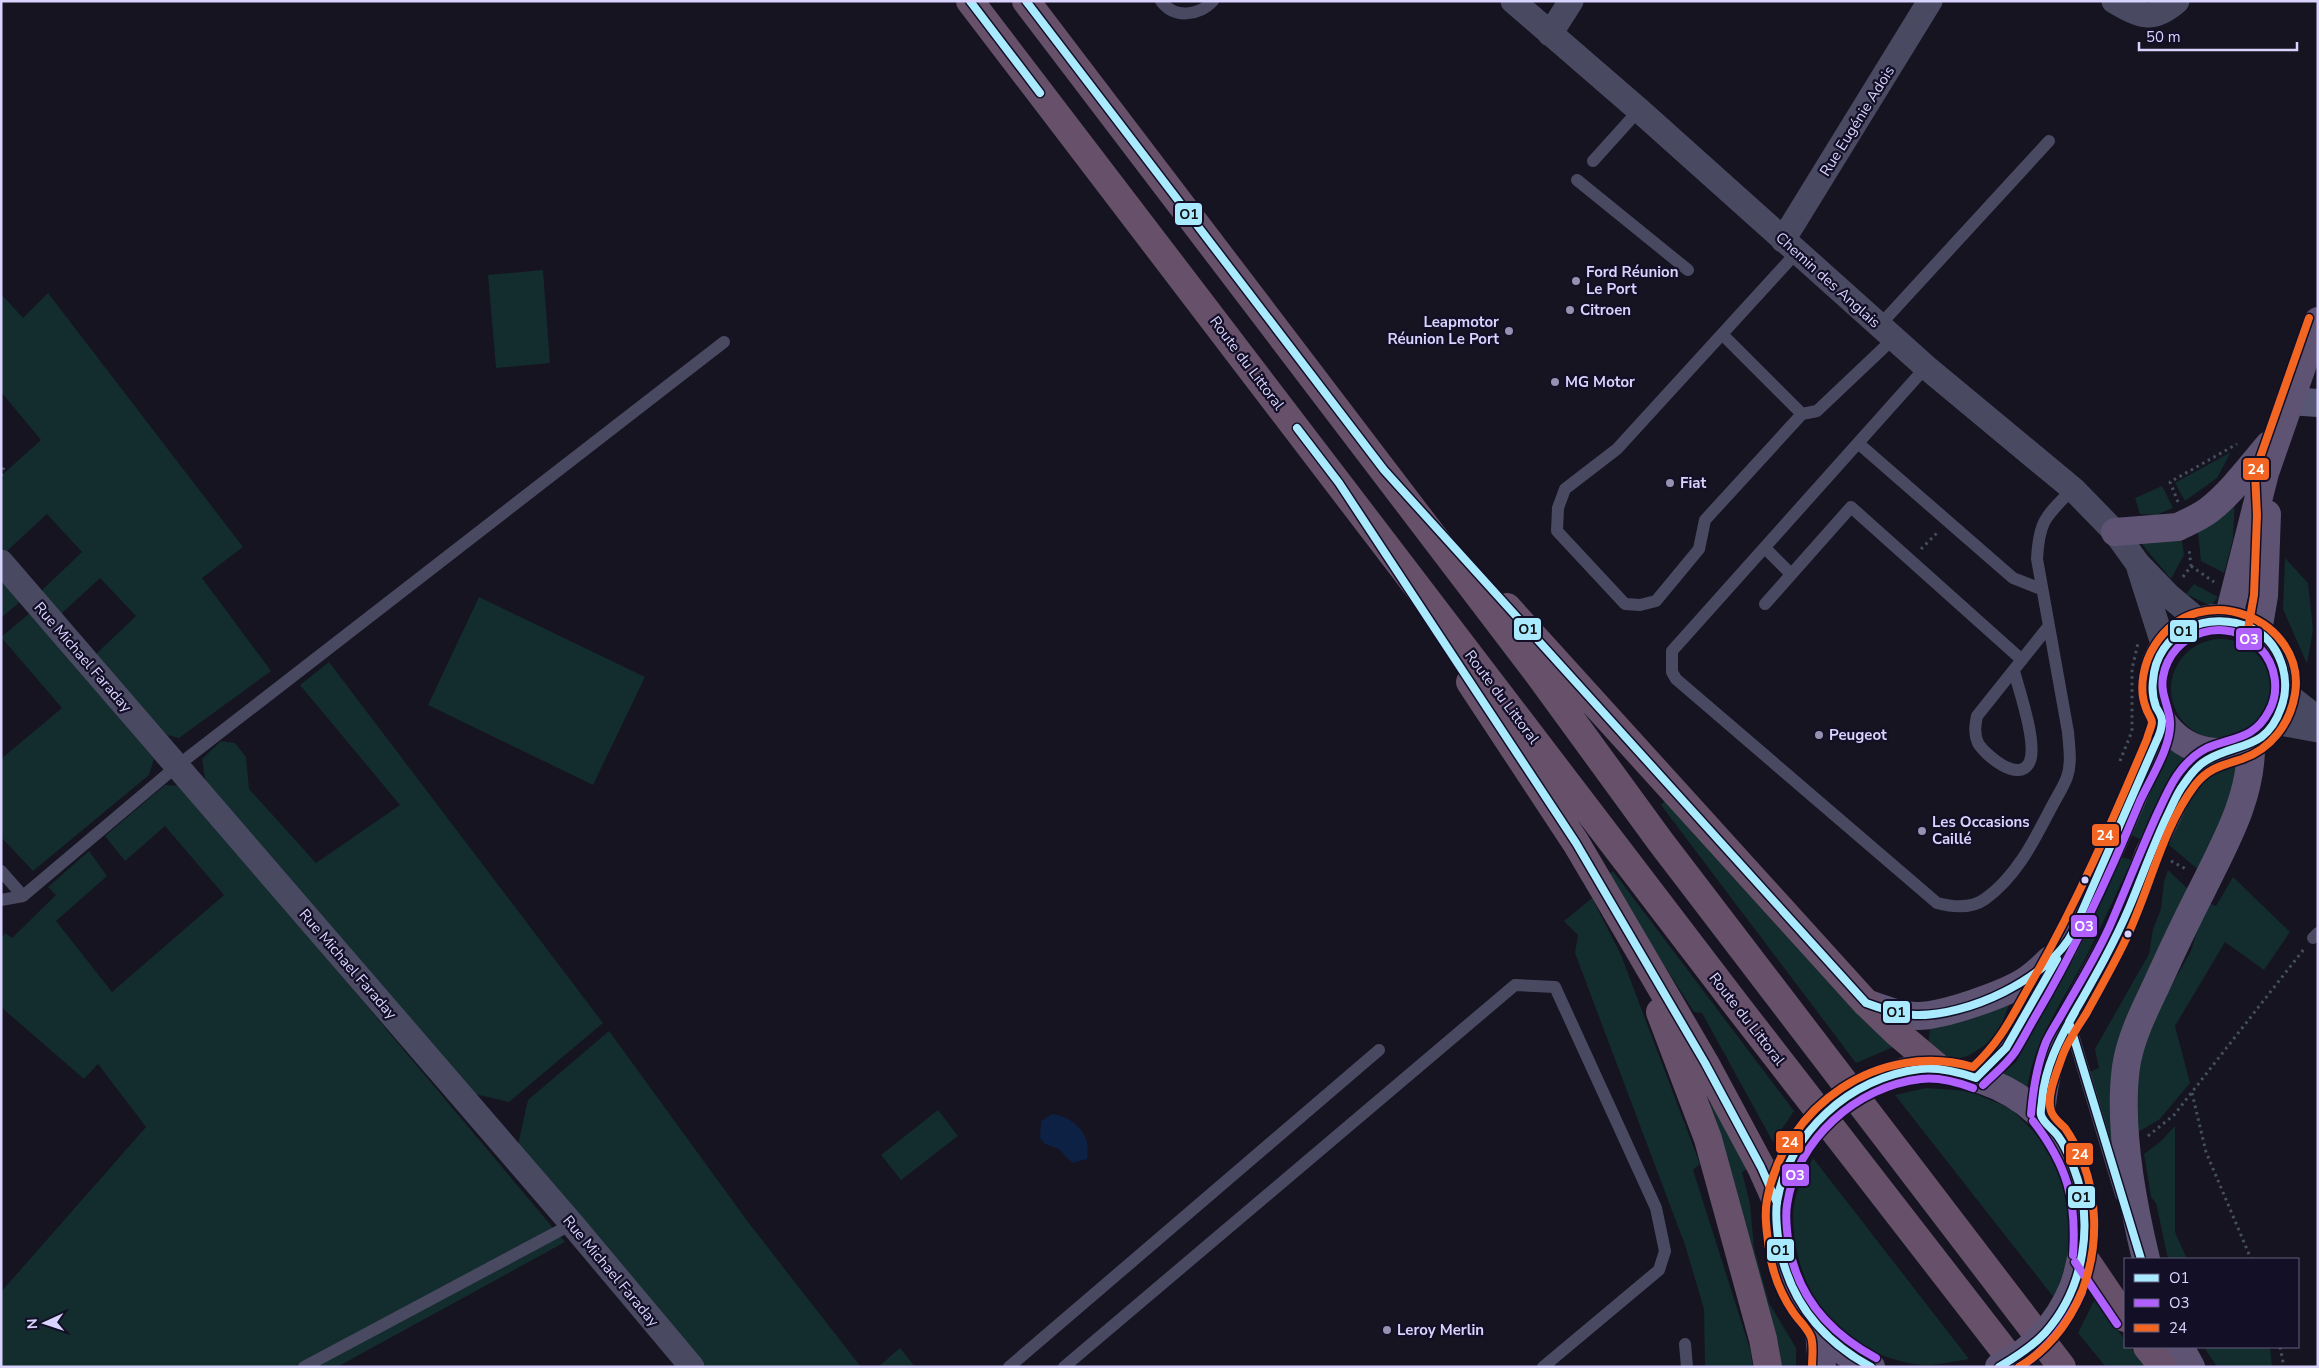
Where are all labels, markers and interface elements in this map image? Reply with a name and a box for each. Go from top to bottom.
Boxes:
scale bar [2139,20,2296,52]
text: 50 m [2146,27,2181,47]
street label: Rue Eugénie Adois [1815,62,1899,180]
line badge: O1 [1174,202,1203,226]
text: O1 [1179,205,1199,224]
street label: Chemin des Anglais [1771,228,1885,332]
place label: Ford Réunion Le Port [1586,262,1679,299]
marker: Ford Réunion Le Port [1570,275,1582,287]
place label: Citroen [1580,300,1631,320]
marker: Citroen [1564,304,1576,316]
street label: Route du Littoral [1205,312,1289,414]
place label: Leapmotor Réunion Le Port [1387,312,1499,349]
marker: Leapmotor Réunion Le Port [1503,325,1515,337]
place label: MG Motor [1565,372,1635,392]
marker: MG Motor [1549,376,1561,388]
line badge: 24 [2242,457,2270,481]
text: 24 [2248,460,2265,479]
place label: Fiat [1680,473,1706,493]
marker: Fiat [1664,477,1676,489]
street label: Rue Michael Faraday [30,598,137,717]
line badge: O1 [1513,617,1542,641]
line badge: O1 [2169,619,2198,643]
text: O1 [1518,620,1538,639]
text: O1 [2173,622,2193,641]
line badge: O3 [2235,627,2263,651]
text: O3 [2239,630,2259,649]
street label: Route du Littoral [1460,646,1544,748]
place label: Peugeot [1829,725,1887,745]
marker: Peugeot [1813,729,1825,741]
place label: Les Occasions Caillé [1932,812,2030,849]
line badge: 24 [2091,823,2120,847]
marker: Les Occasions Caillé [1916,825,1928,837]
text: 24 [2097,826,2114,845]
unlabelled marker [2080,875,2090,885]
street label: Rue Michael Faraday [295,905,402,1024]
line badge: O3 [2070,914,2098,938]
text: O3 [2074,917,2094,936]
unlabelled marker [2123,929,2133,939]
street label: Route du Littoral [1704,969,1790,1070]
line badge: O1 [1882,1000,1911,1024]
text: O1 [1886,1003,1906,1022]
line badge: 24 [1775,1130,1804,1154]
text: 24 [1782,1133,1799,1152]
line badge: 24 [2065,1142,2094,1166]
text: 24 [2072,1145,2089,1164]
line badge: O3 [1781,1163,1810,1187]
text: O3 [1785,1166,1805,1185]
line badge: O1 [2067,1185,2096,1209]
text: O1 [2071,1188,2091,1207]
street label: Rue Michael Faraday [558,1211,664,1331]
line badge: O1 [1766,1238,1795,1262]
text: O1 [1770,1241,1790,1260]
legend [2124,1258,2299,1348]
text: O1 [2169,1268,2190,1288]
text: O3 [2169,1293,2190,1313]
north arrow [20,1298,70,1348]
text: N [23,1318,42,1329]
text: 24 [2169,1318,2187,1338]
place label: Leroy Merlin [1397,1320,1484,1340]
marker: Leroy Merlin [1381,1324,1393,1336]

